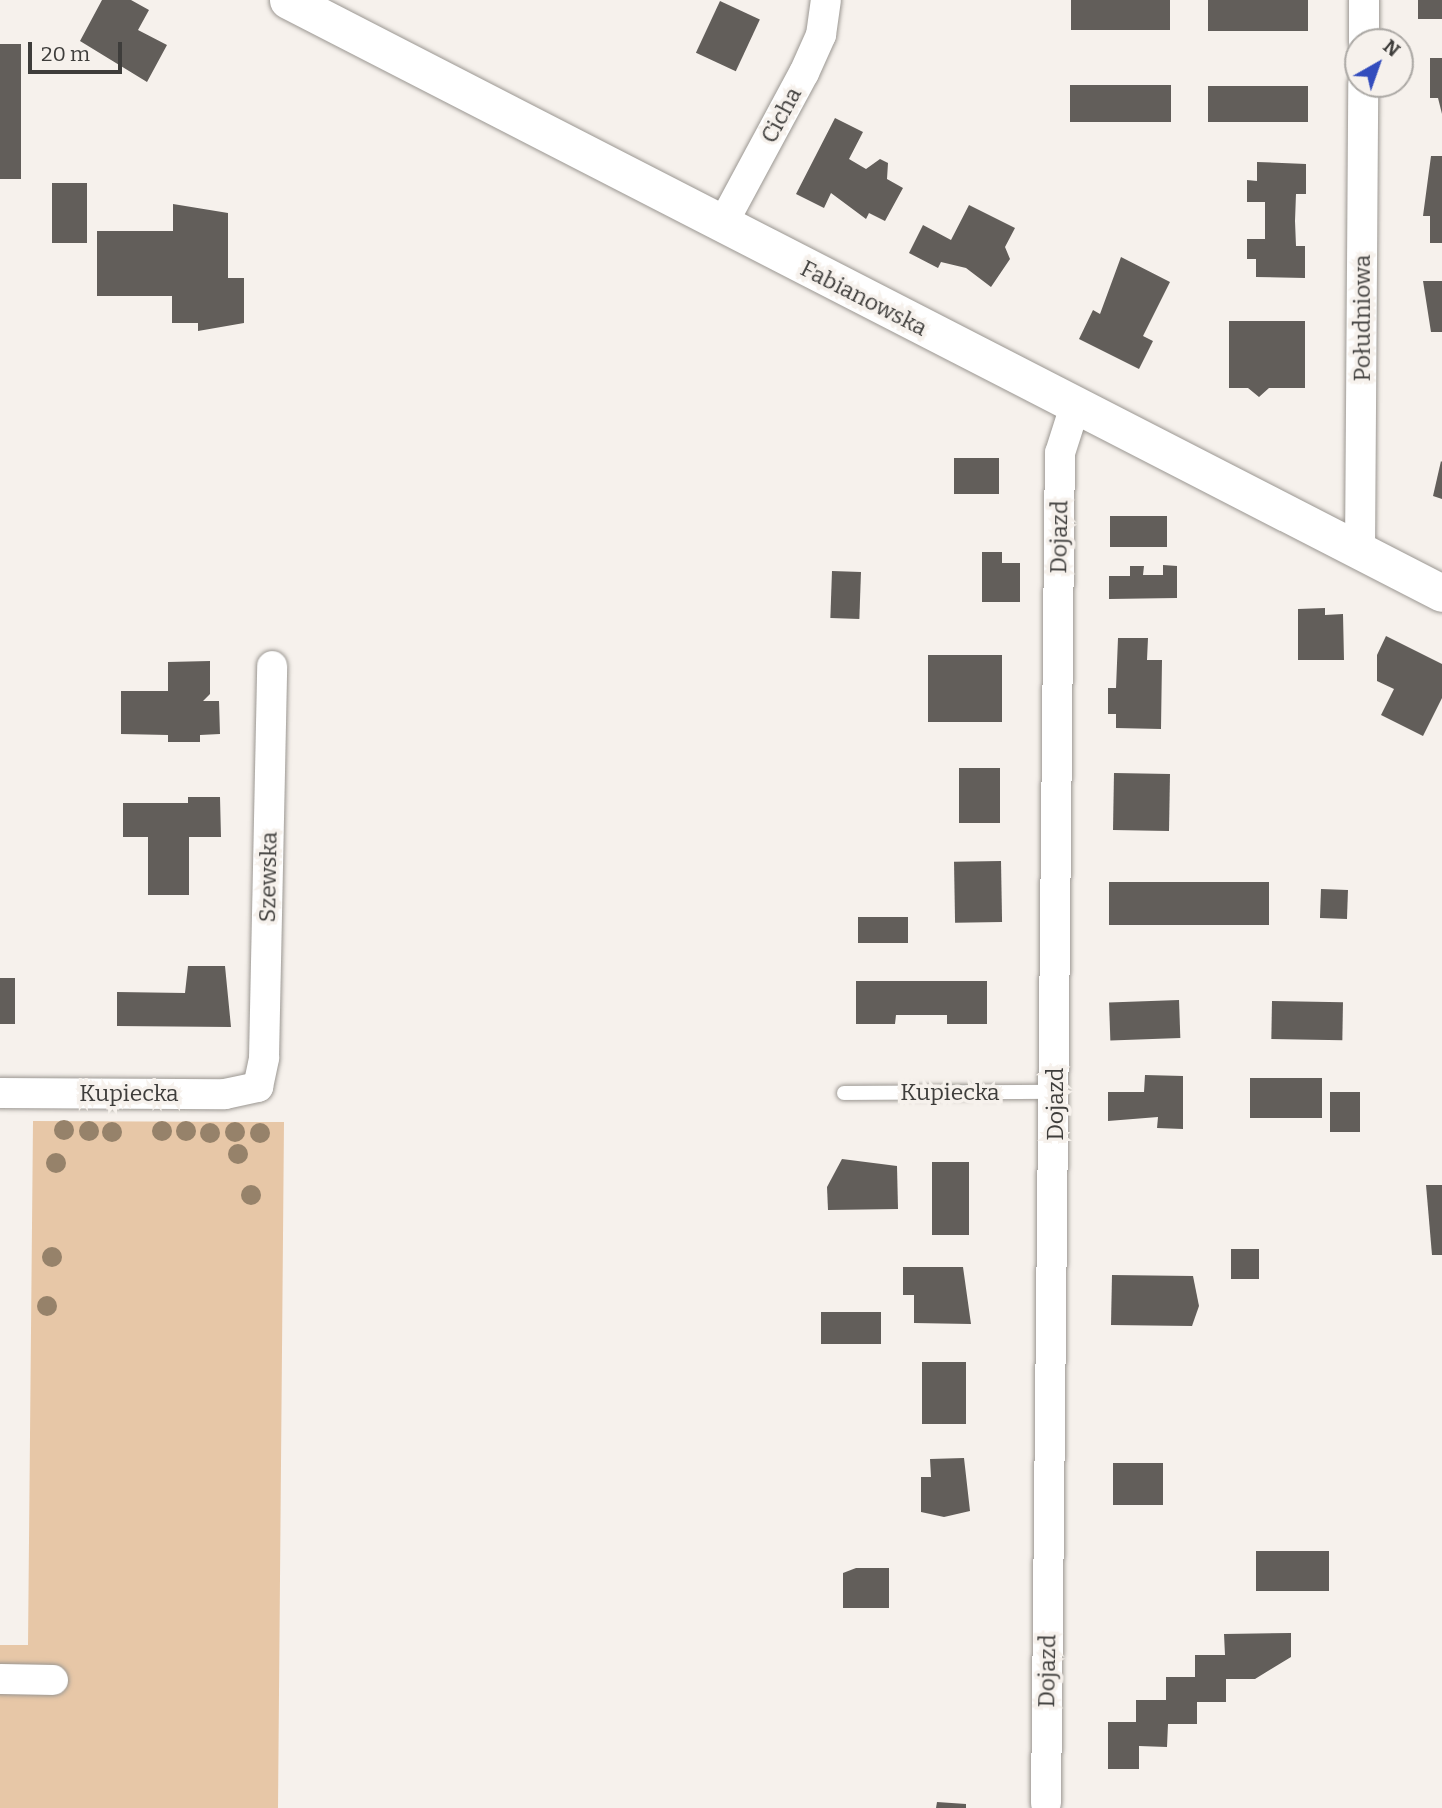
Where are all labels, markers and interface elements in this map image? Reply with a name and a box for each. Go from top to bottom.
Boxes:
scale bar [32,28,126,72]
north arrow [1344,28,1414,98]
text: N [1379,35,1405,62]
text: 20 m [41,41,90,67]
street label: Cicha [755,82,807,148]
street label: Fabianowska [796,254,932,342]
street label: Południowa [1348,255,1376,381]
street label: Dojazd [1045,500,1073,574]
street label: Szewska [253,831,283,923]
street label: Dojazd [1041,1067,1069,1141]
street label: Kupiecka [900,1078,1000,1106]
street label: Kupiecka [79,1079,179,1107]
street label: Dojazd [1033,1634,1061,1708]

